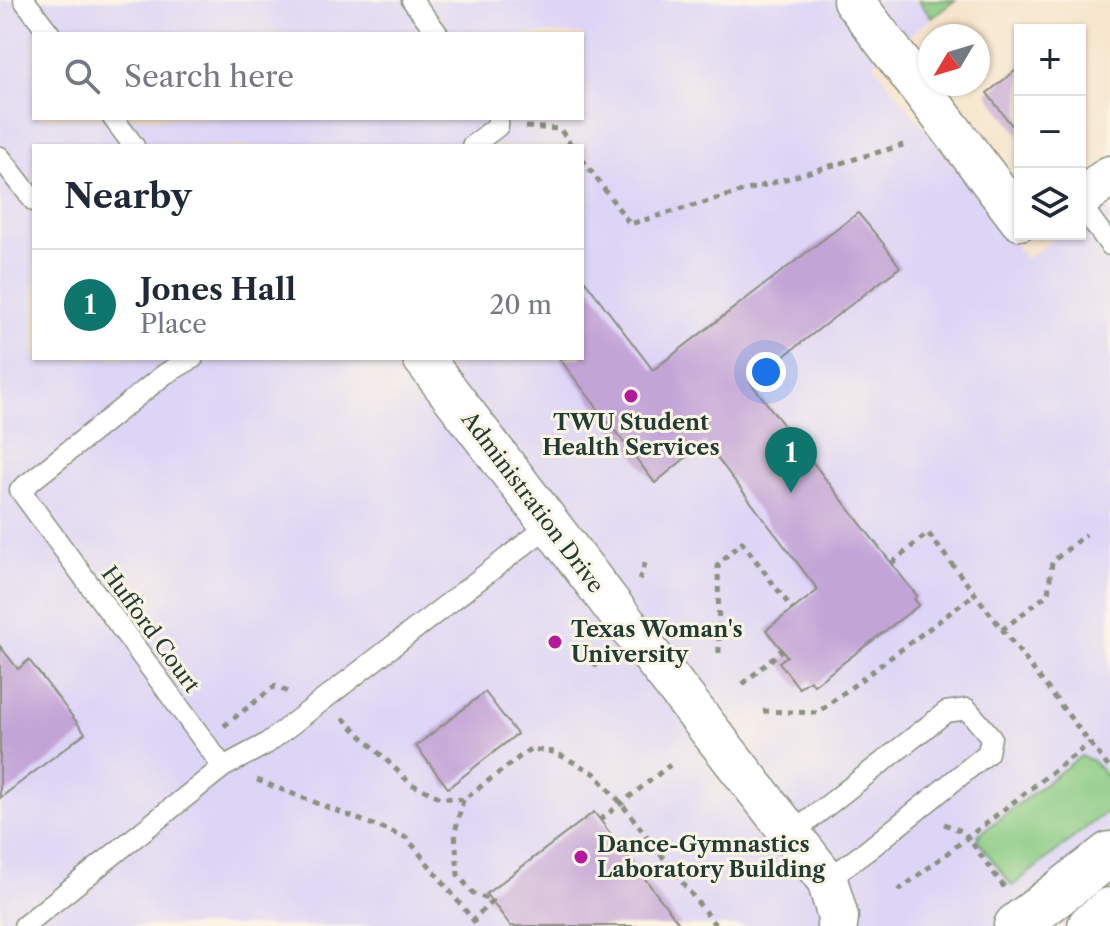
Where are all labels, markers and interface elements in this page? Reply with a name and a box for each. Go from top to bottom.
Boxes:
north arrow [918,24,990,96]
map controls [1014,24,1086,240]
button: + [1014,24,1086,96]
search box [32,32,584,120]
icon: search [60,54,104,98]
text: Search here [124,58,294,95]
button: − [1014,96,1086,168]
button: layers [1014,168,1086,240]
text: Nearby [64,175,192,217]
text: Jones Hall [140,271,296,308]
text: 1 [84,289,96,321]
text: 20 m [489,289,552,321]
text: Place [140,308,207,340]
your location [746,352,786,392]
marker: TWU Student Health Services [622,387,640,405]
street label: Administration Drive [455,406,610,598]
place label: TWU Student Health Services [542,409,720,461]
pin: 1 [765,427,817,493]
street label: Hufford Court [96,561,206,698]
place label: Texas Woman's University [571,616,743,668]
marker: Texas Woman's University [546,633,564,651]
place label: Dance-Gymnastics Laboratory Building [597,831,827,883]
marker: Dance-Gymnastics Laboratory Building [572,848,590,866]

